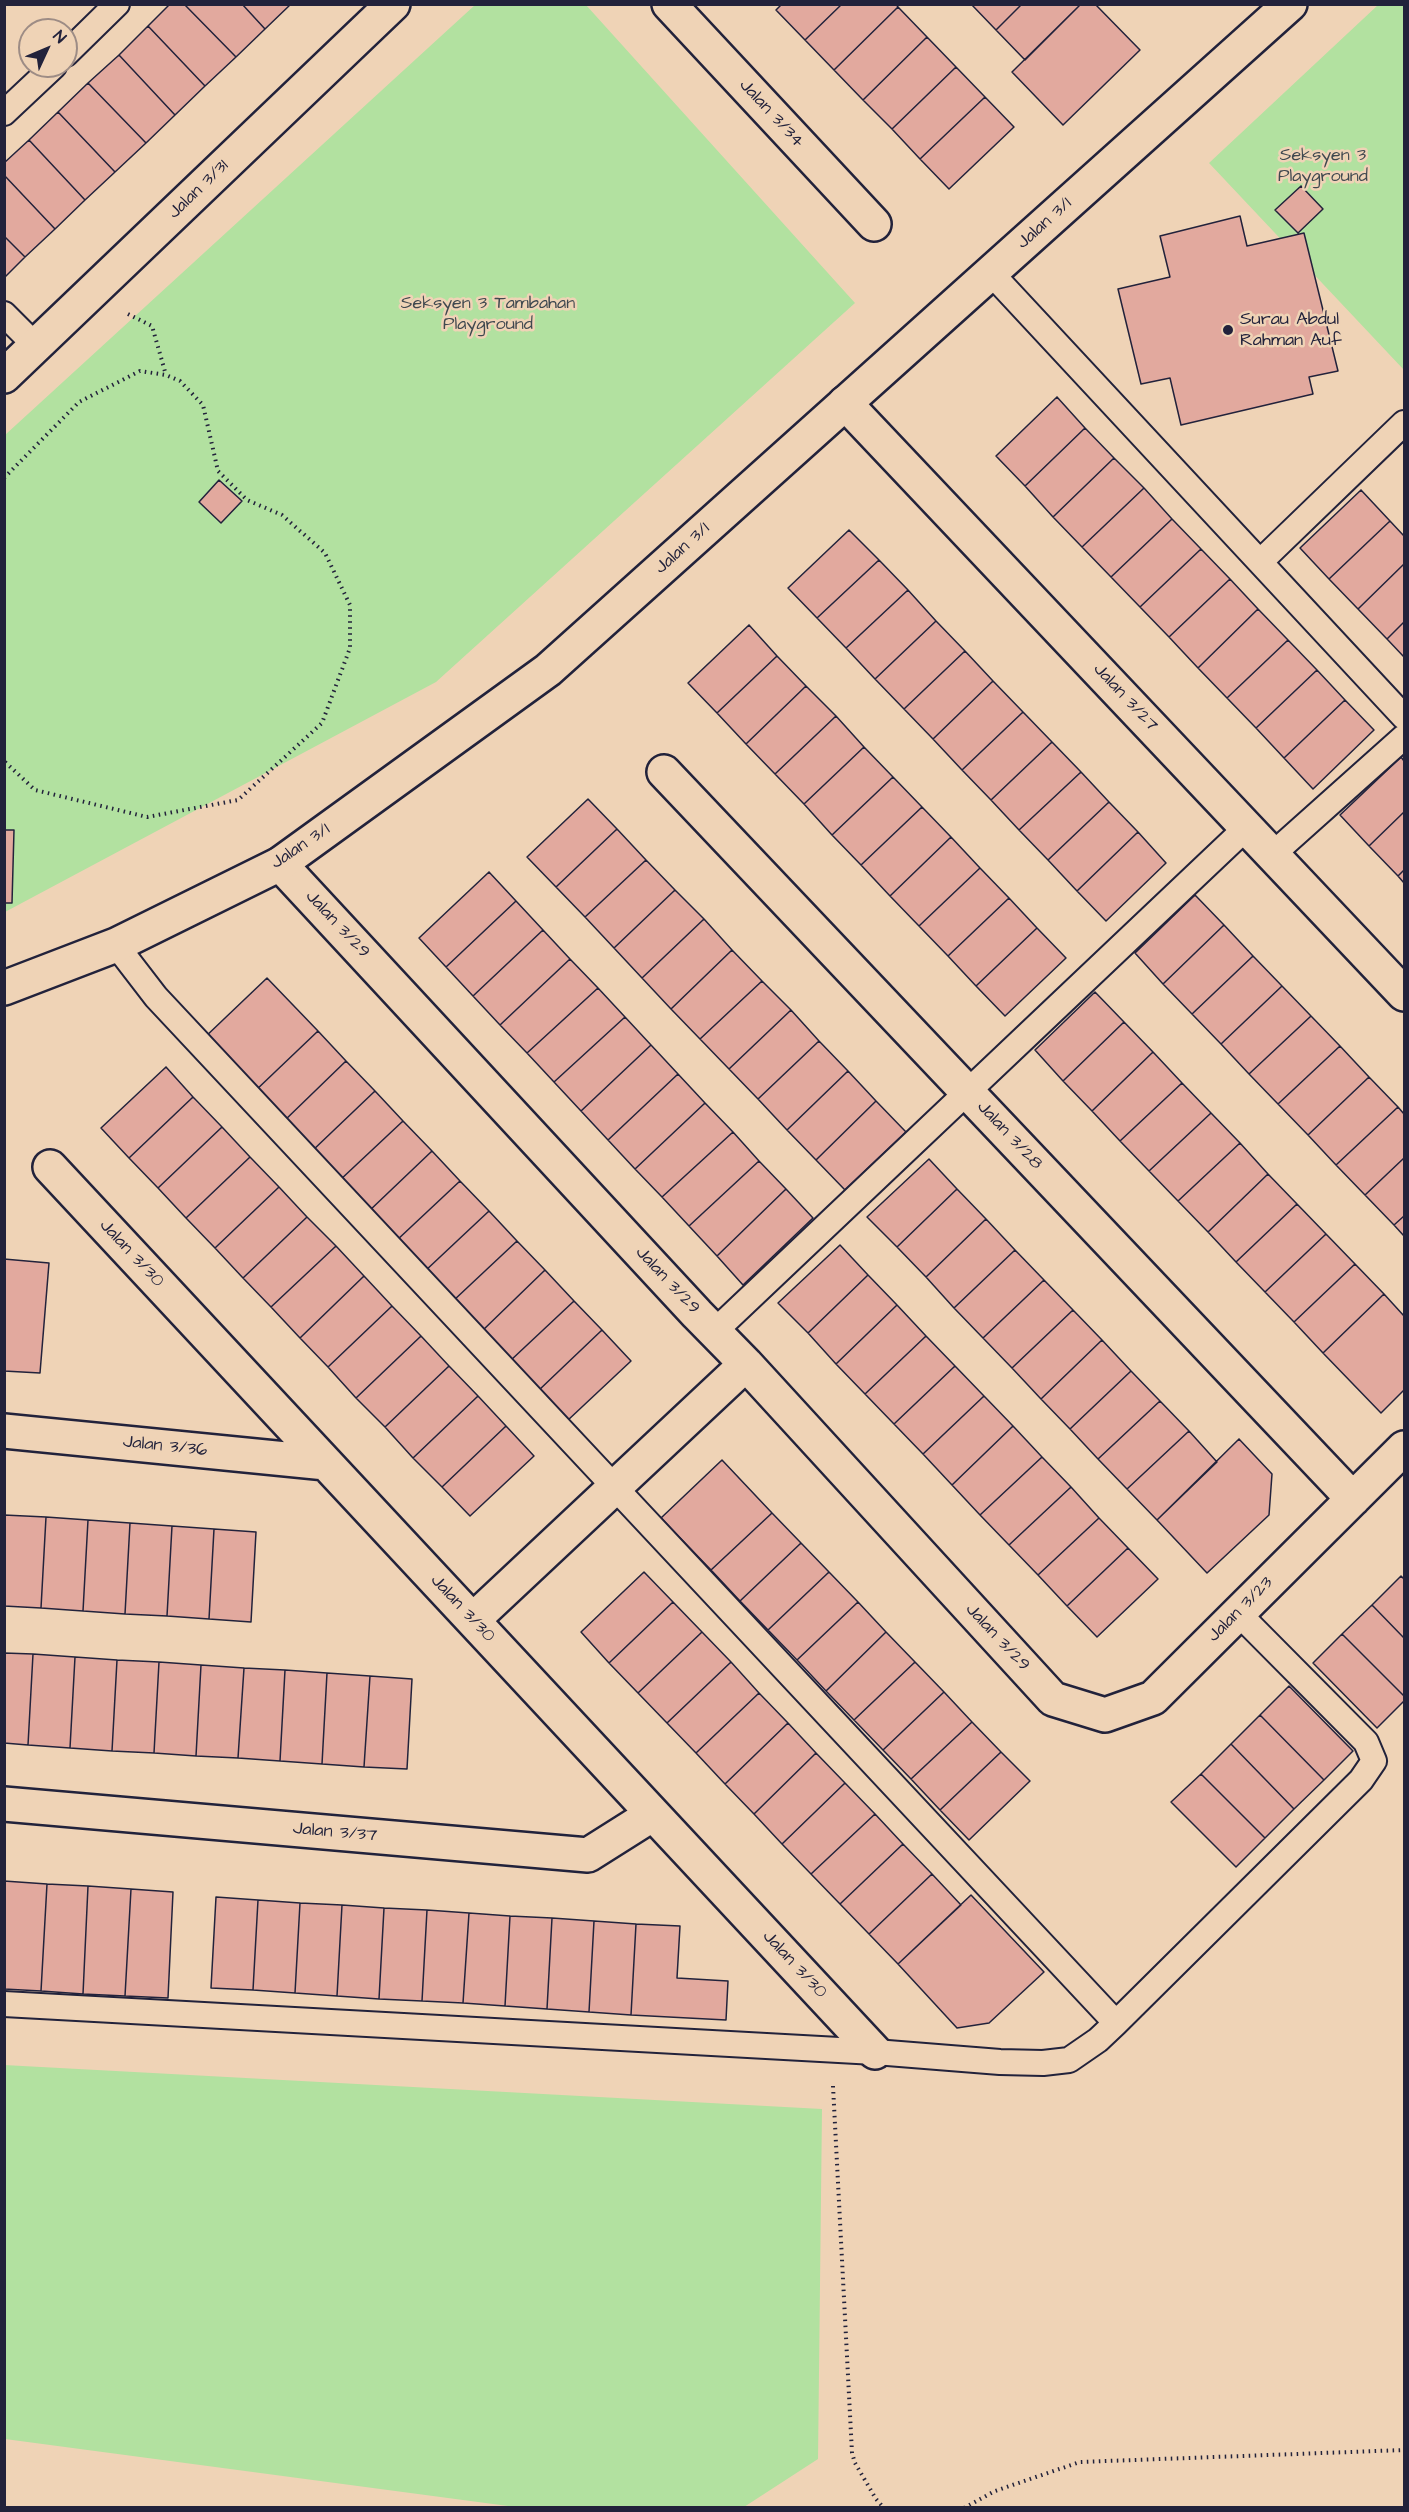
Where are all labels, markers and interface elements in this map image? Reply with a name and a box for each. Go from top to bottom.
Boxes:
north arrow [18,18,78,78]
text: N [48,26,71,48]
street label: Jalan 3/34 [734,75,808,153]
park label: Seksyen 3 Playground [1278,145,1368,188]
street label: Jalan 3/31 [164,156,234,224]
street label: Jalan 3/1 [1013,194,1077,254]
park label: Seksyen 3 Tambahan Playground [401,293,575,336]
place label: Surau Abdul Rahman Auf [1240,309,1342,352]
marker: Surau Abdul Rahman Auf [1221,323,1235,337]
street label: Jalan 3/1 [651,519,715,579]
street label: Jalan 3/27 [1088,659,1162,737]
street label: Jalan 3/1 [267,819,335,875]
street label: Jalan 3/29 [300,887,374,963]
street label: Jalan 3/28 [972,1097,1046,1175]
street label: Jalan 3/30 [94,1216,168,1292]
street label: Jalan 3/29 [630,1243,704,1319]
street label: Jalan 3/36 [122,1432,208,1462]
street label: Jalan 3/30 [425,1571,499,1647]
street label: Jalan 3/23 [1204,1573,1278,1647]
street label: Jalan 3/29 [960,1600,1034,1676]
street label: Jalan 3/37 [292,1819,378,1847]
street label: Jalan 3/30 [757,1927,831,2003]

